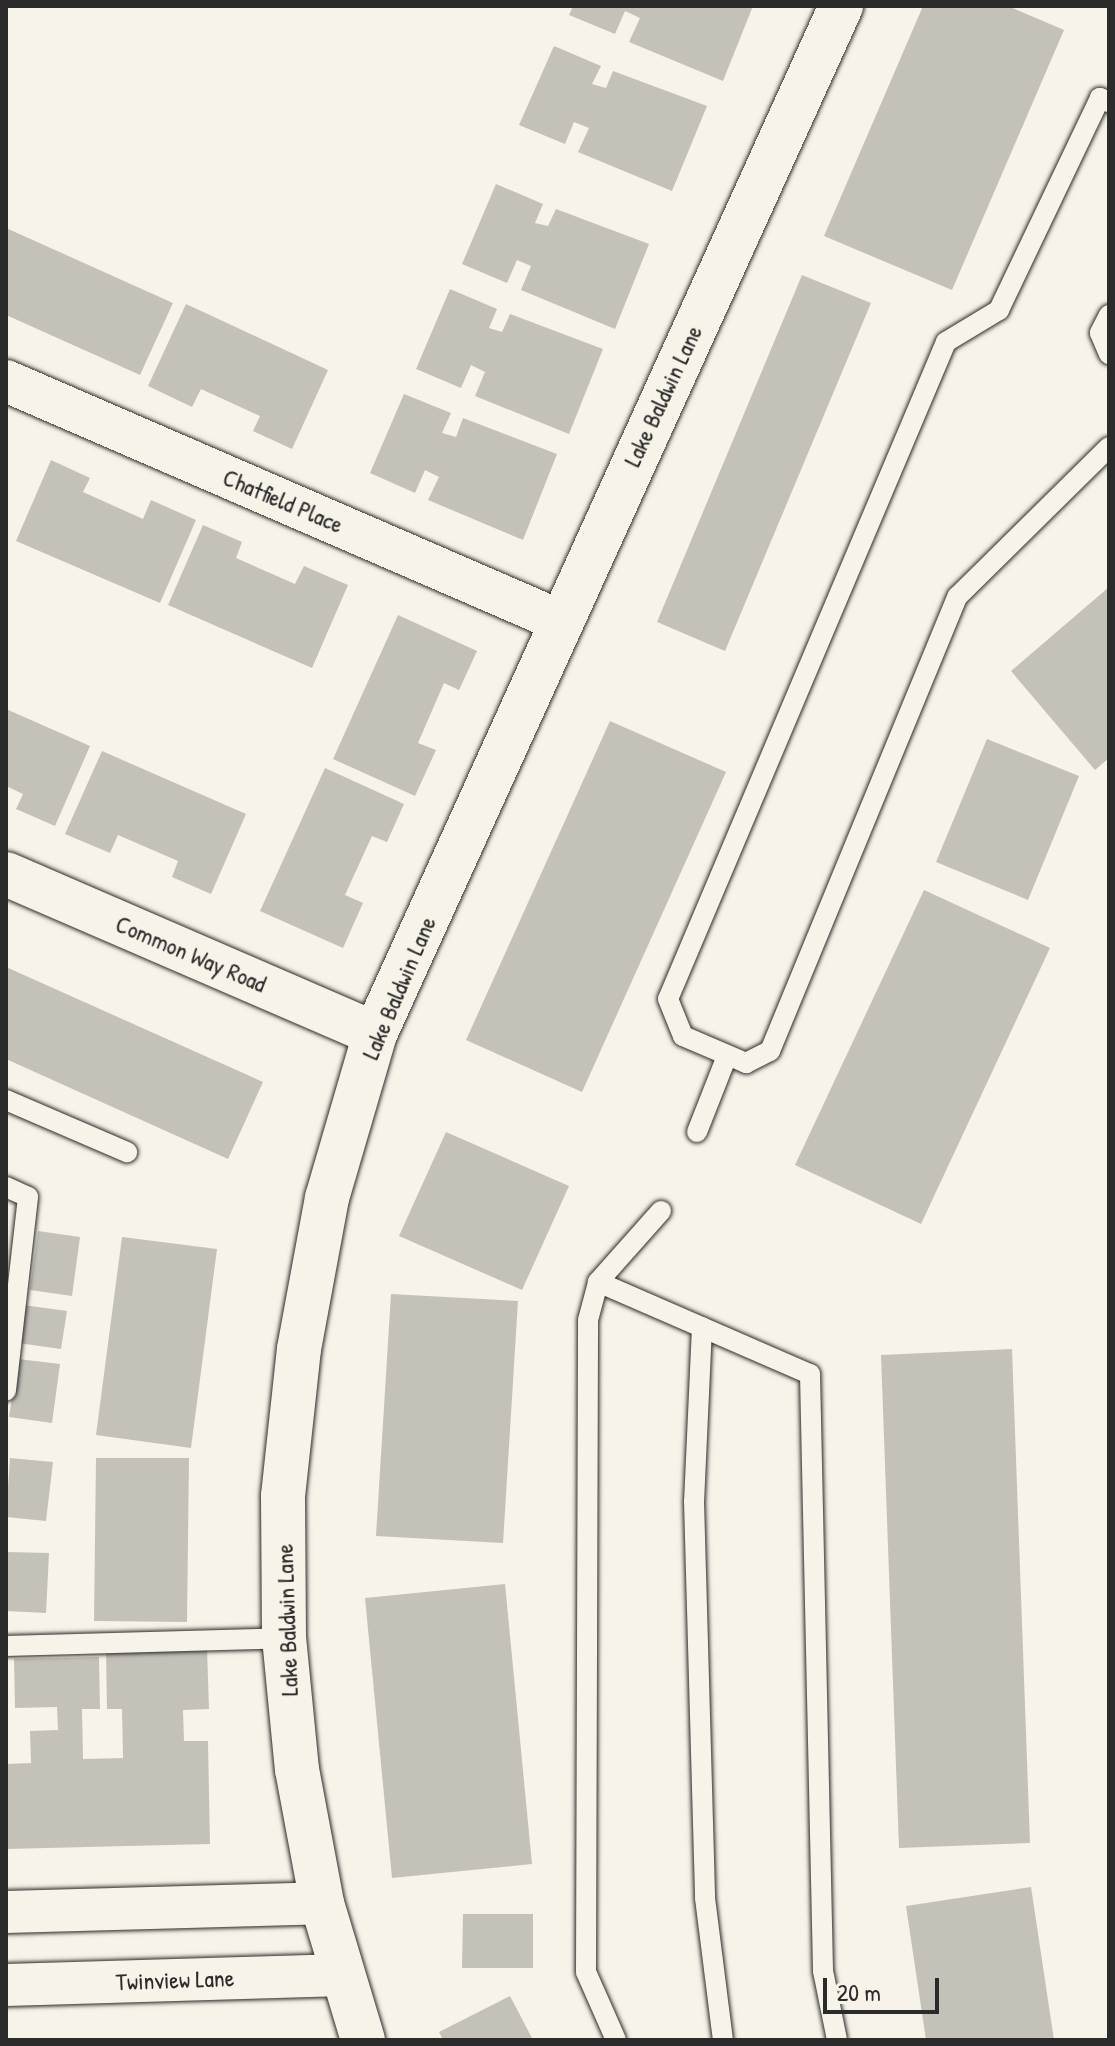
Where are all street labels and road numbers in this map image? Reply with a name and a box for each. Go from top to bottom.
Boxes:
street label: Lake Baldwin Lane [618,321,708,471]
street label: Chatfield Place [219,463,347,539]
street label: Common Way Road [111,909,271,999]
street label: Lake Baldwin Lane [356,912,442,1064]
street label: Lake Baldwin Lane [270,1543,304,1697]
street label: Twinview Lane [115,1964,235,1996]

